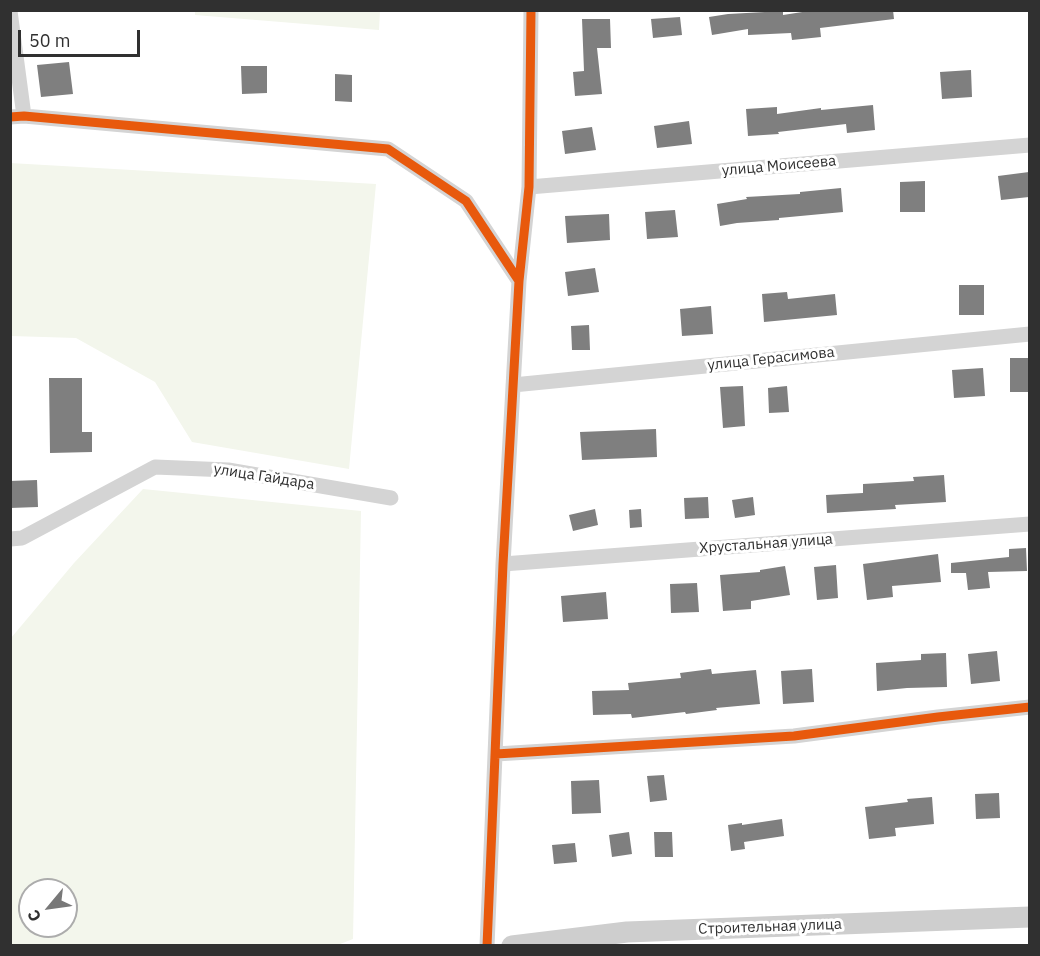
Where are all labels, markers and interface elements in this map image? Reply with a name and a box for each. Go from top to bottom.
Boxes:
scale bar [21,18,142,56]
text: 50 m [29,29,71,52]
street label: улица Моисеева [721,152,837,180]
street label: улица Герасимова [707,343,835,375]
street label: улица Гайдара [212,460,316,494]
street label: Хрустальная улица [699,530,833,558]
north arrow [18,878,78,938]
text: С [23,906,45,925]
street label: Строительная улица [698,915,842,939]

